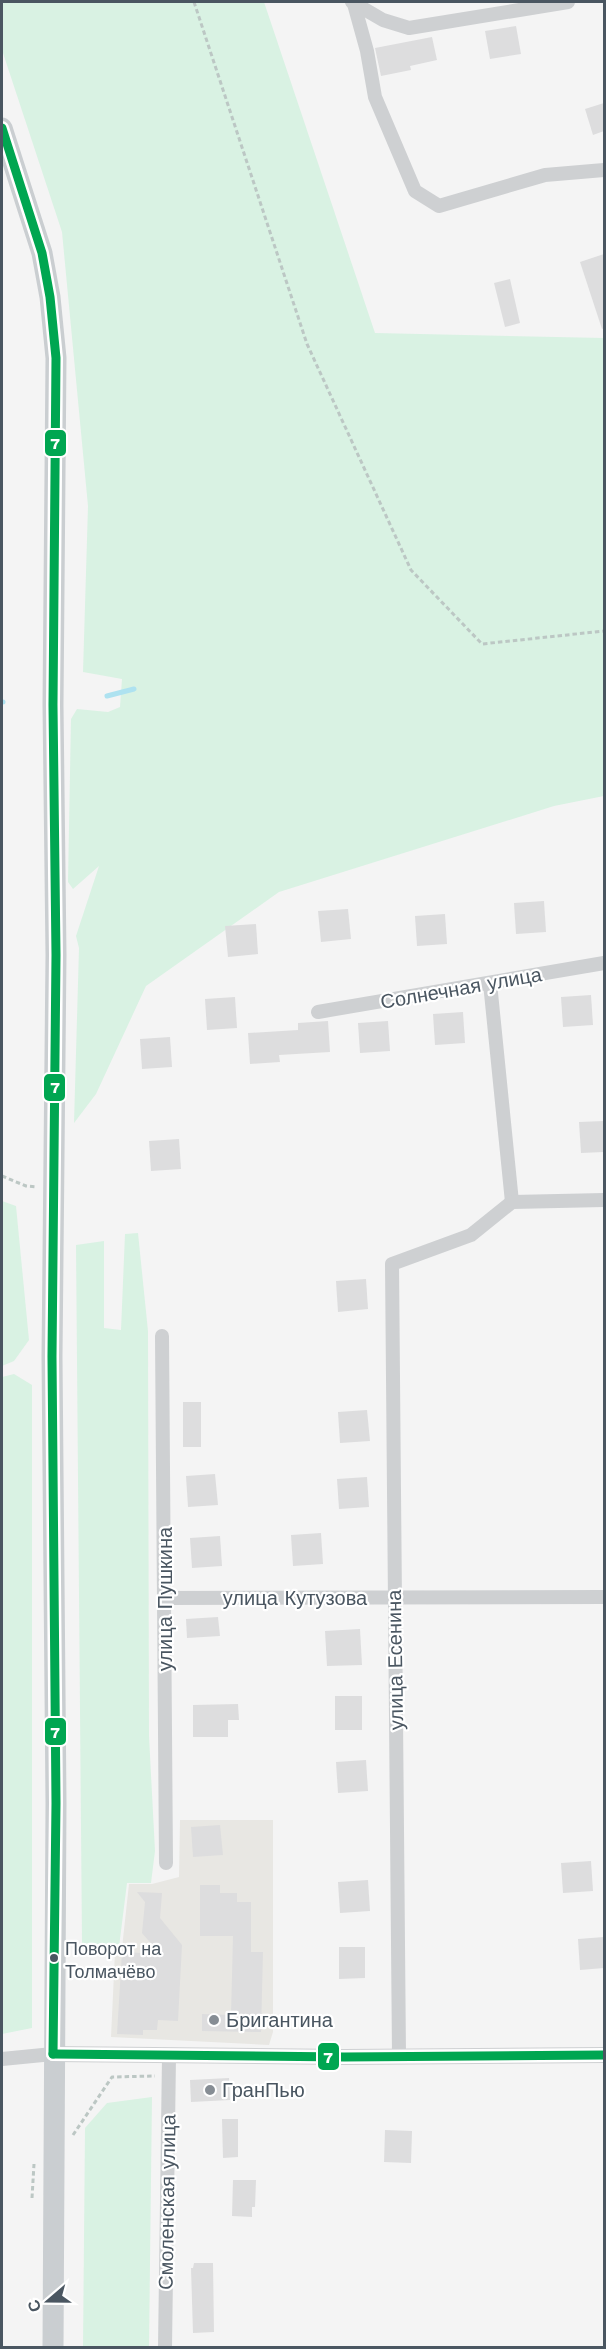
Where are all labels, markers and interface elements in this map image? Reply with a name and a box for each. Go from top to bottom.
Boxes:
line badge: 7 [44,429,67,457]
text: 7 [50,434,60,453]
street label: Солнечная улица [378,962,544,1014]
line badge: 7 [43,1073,66,1102]
text: 7 [50,1078,60,1097]
street label: улица Пушкина [153,1526,177,1671]
street label: улица Кутузова [223,1586,368,1610]
street label: улица Есенина [382,1589,408,1730]
line badge: 7 [44,1717,67,1746]
text: 7 [50,1723,60,1742]
place label: Поворот на Толмачёво [65,1938,162,1982]
marker: Поворот на Толмачёво [48,1952,60,1964]
place label: Бригантина [226,2008,334,2032]
marker: Бригантина [207,2013,221,2027]
line badge: 7 [317,2042,340,2071]
text: 7 [323,2048,333,2067]
place label: ГранПью [222,2078,305,2102]
marker: ГранПью [203,2083,217,2097]
street label: Смоленская улица [153,2113,181,2290]
north arrow [18,2271,78,2331]
text: С [23,2297,45,2315]

